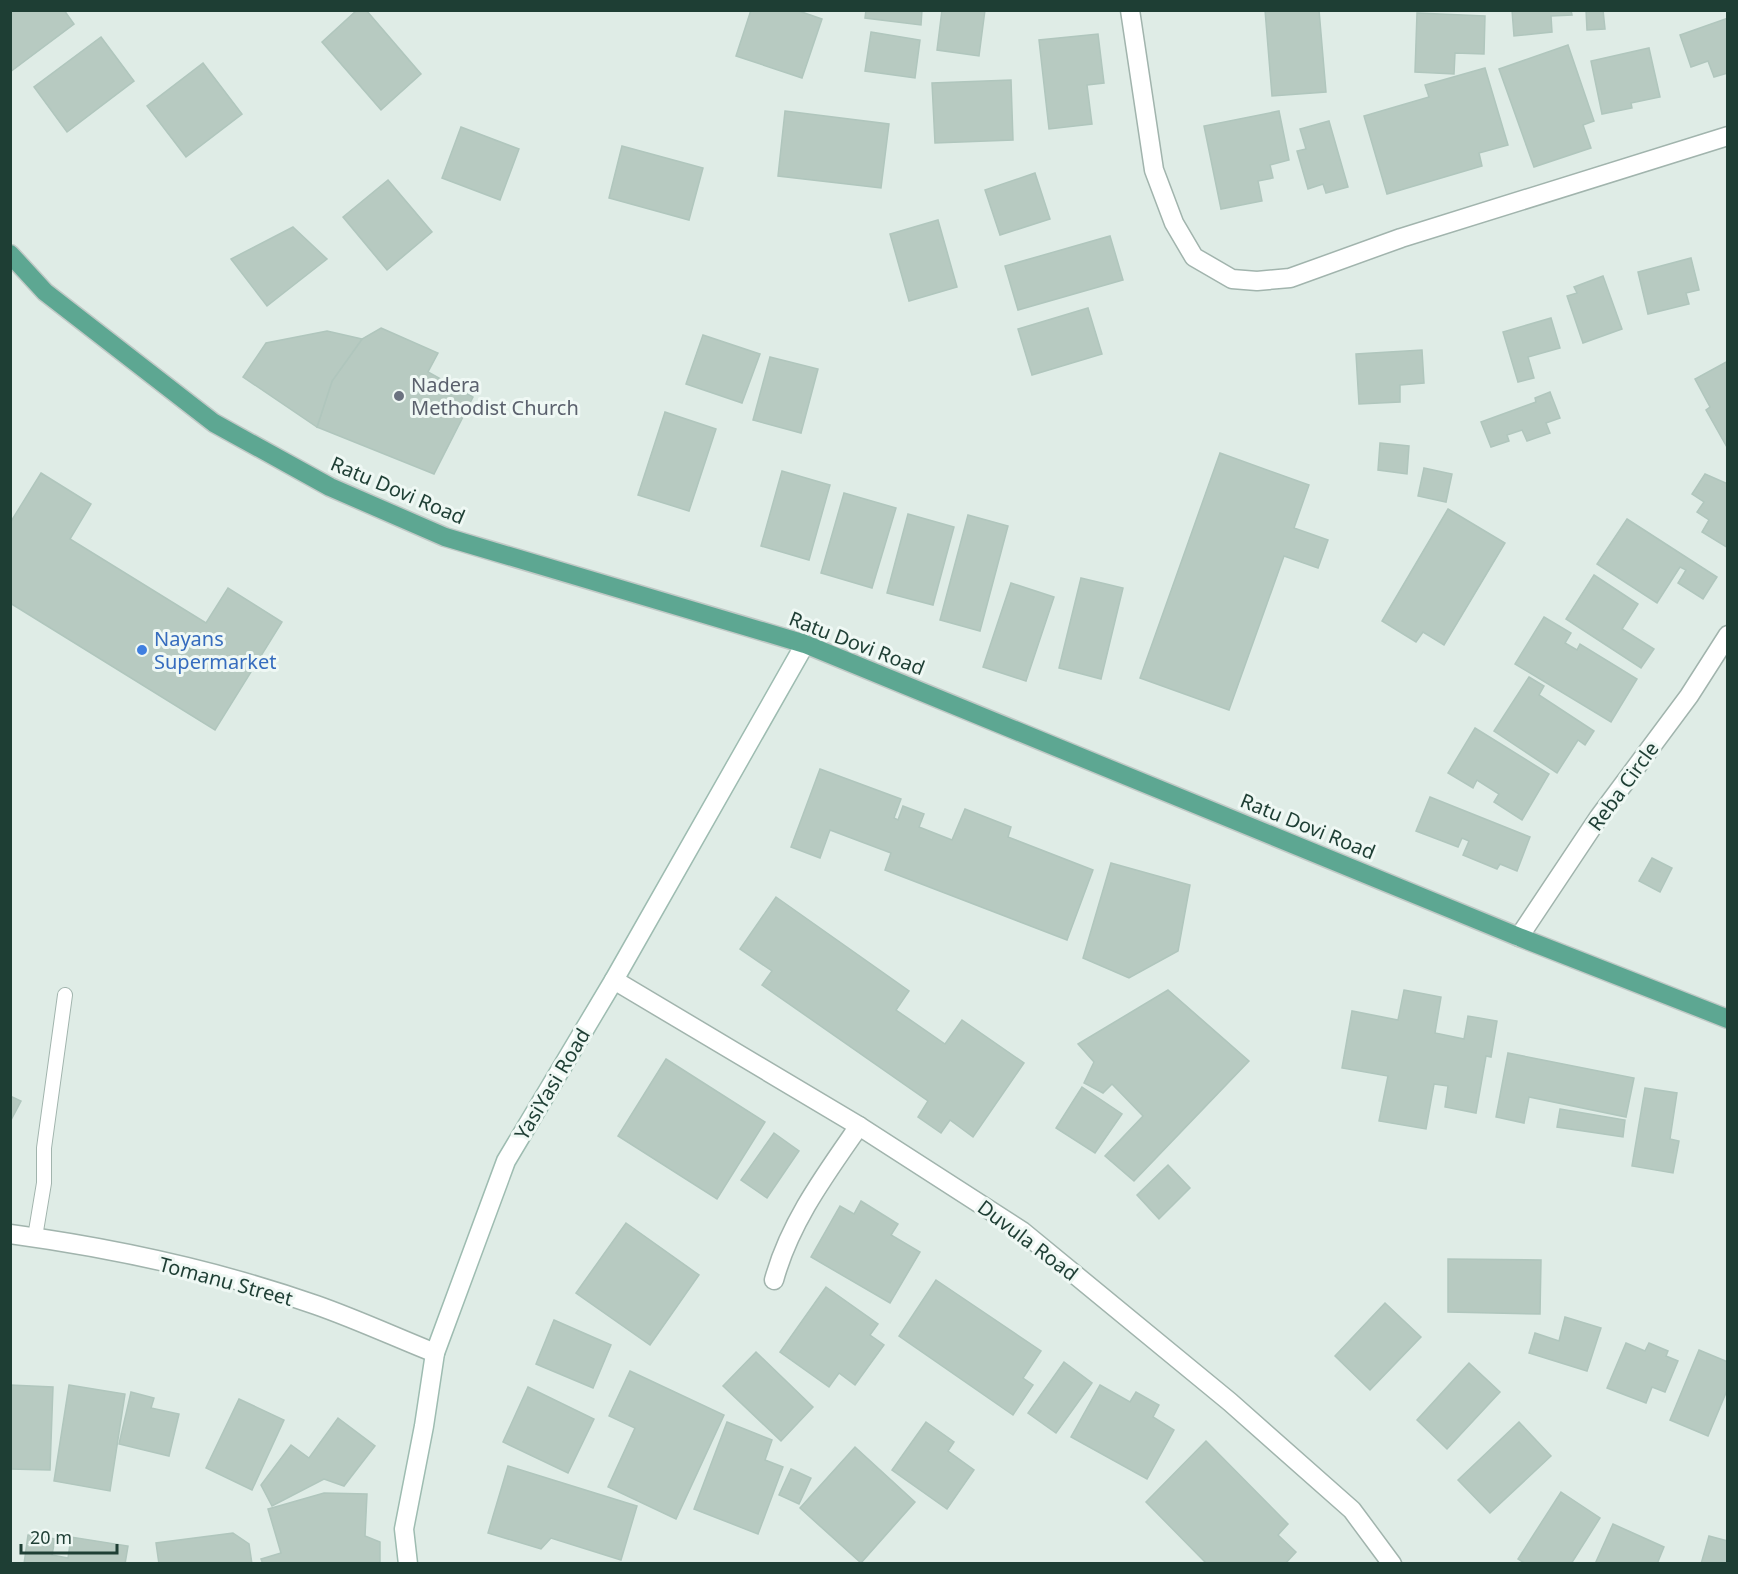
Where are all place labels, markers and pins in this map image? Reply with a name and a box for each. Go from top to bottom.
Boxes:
place label: Nadera Methodist Church [411,371,579,421]
marker: Nadera Methodist Church [392,389,406,403]
place label: Nayans Supermarket [154,625,277,675]
marker: Nayans Supermarket [135,643,149,657]

